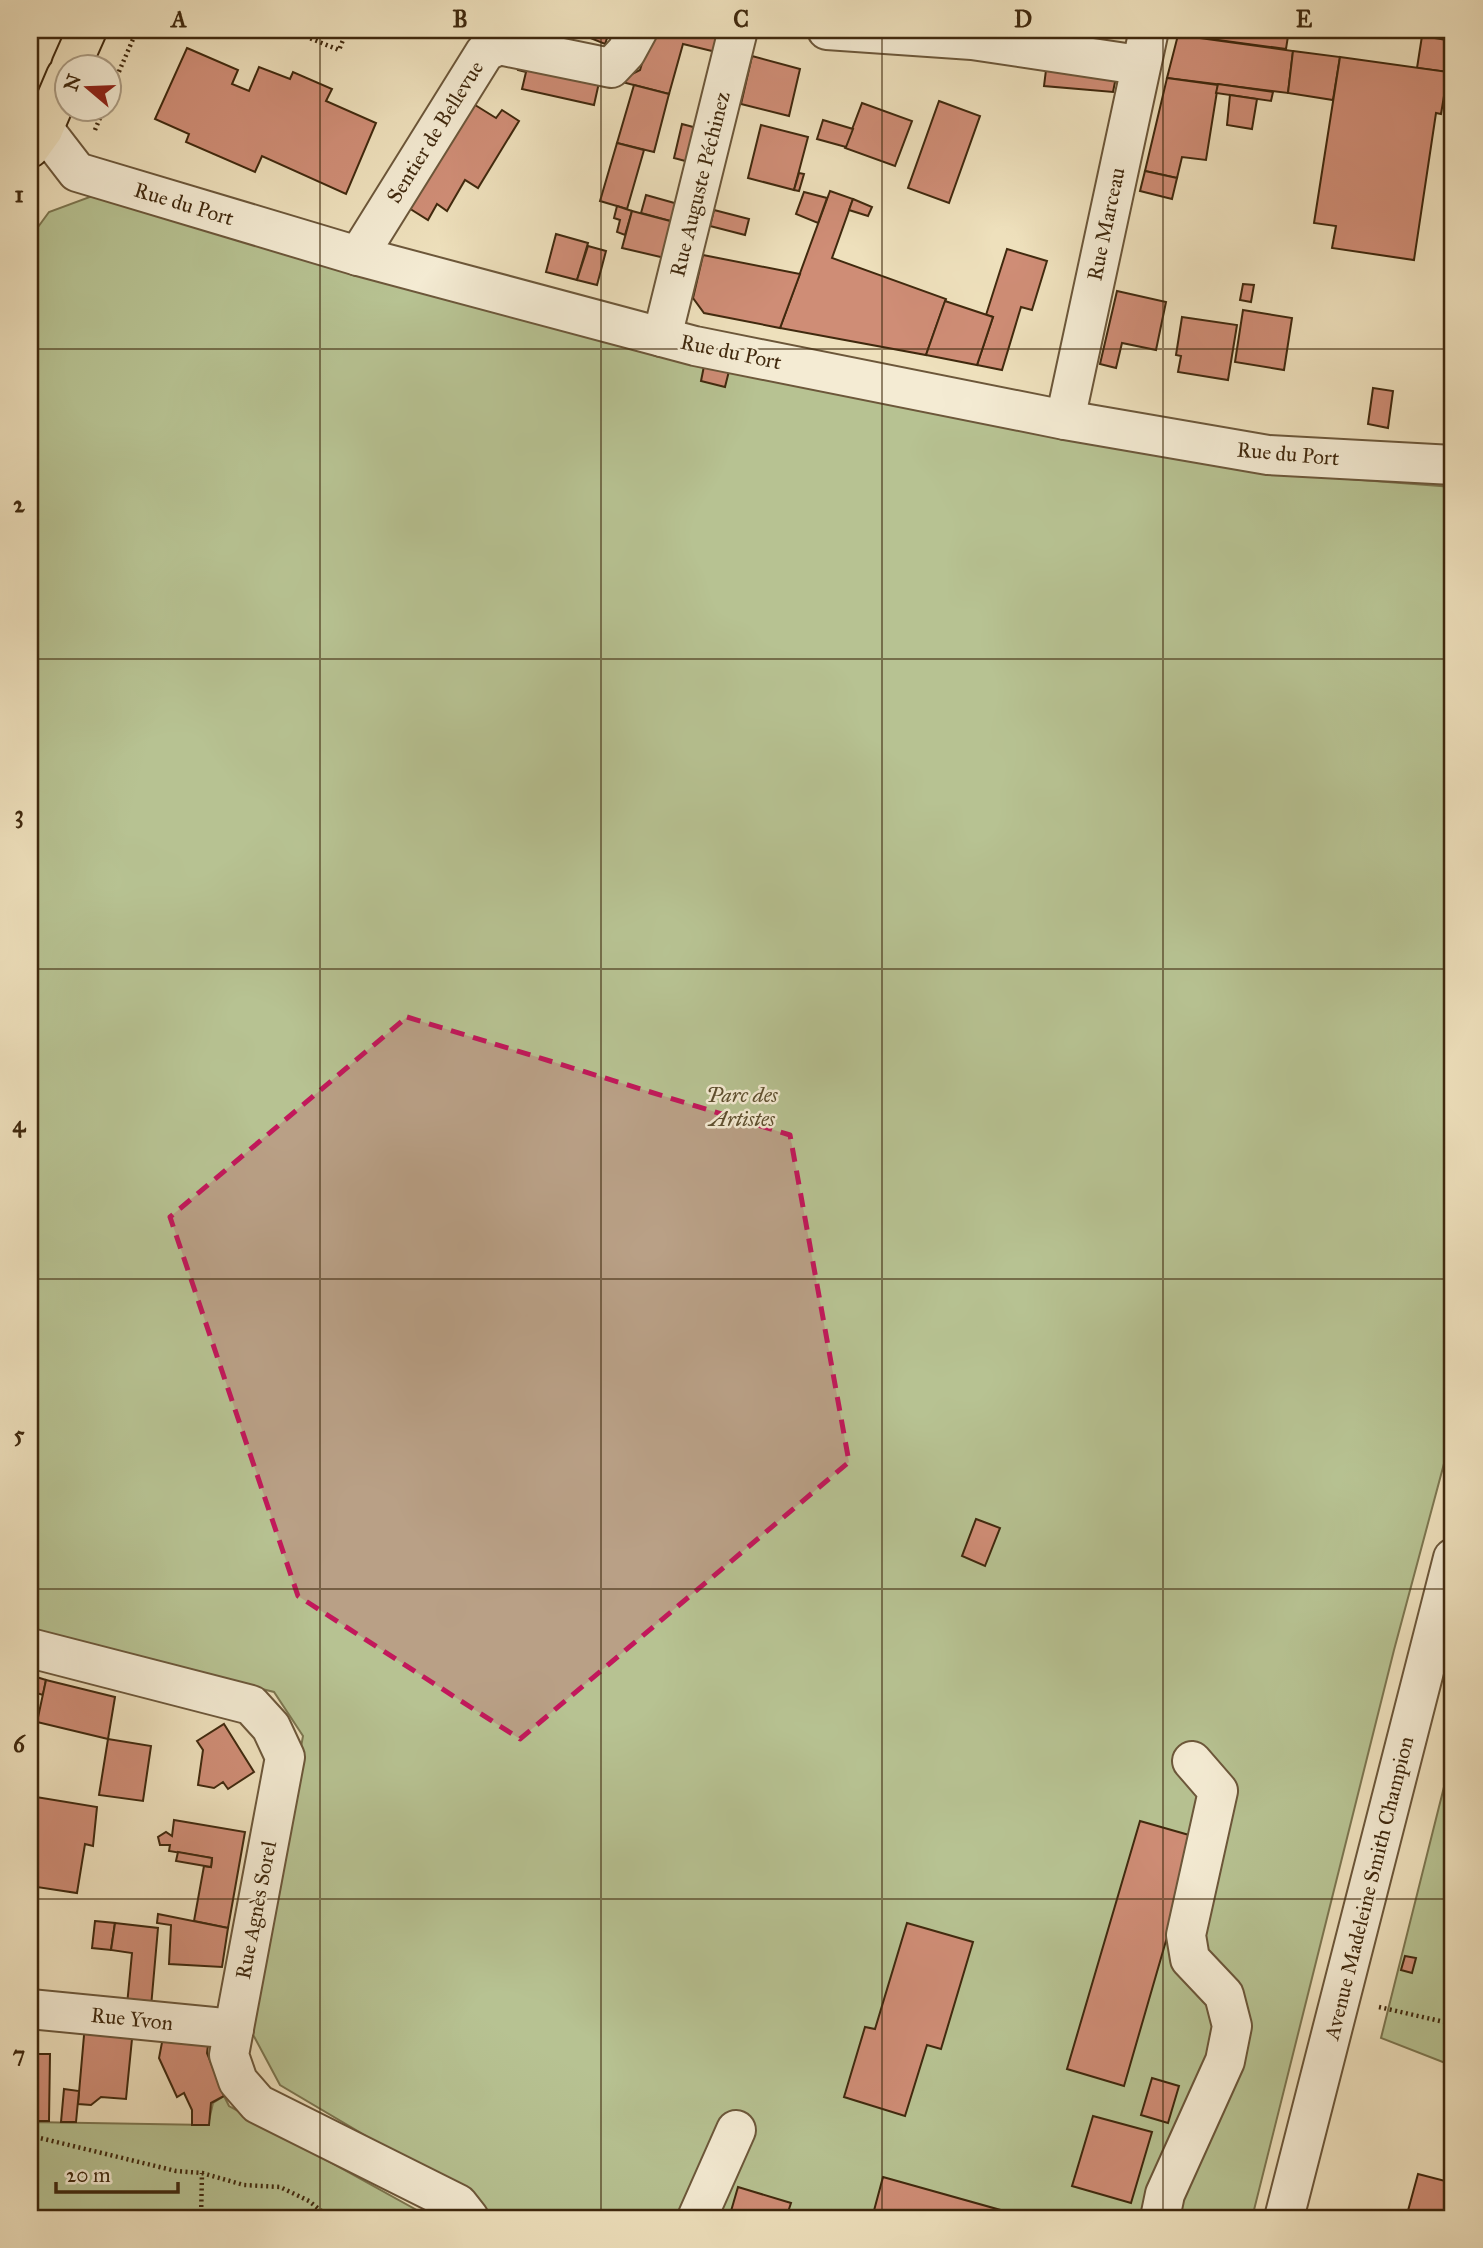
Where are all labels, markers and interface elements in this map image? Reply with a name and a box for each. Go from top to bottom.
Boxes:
text: A [169,5,187,33]
text: B [452,5,468,33]
text: C [733,5,749,33]
text: D [1014,5,1032,33]
text: E [1296,5,1313,33]
north arrow [52,52,122,122]
street label: Sentier de Bellevue [381,56,489,208]
text: N [59,71,86,94]
street label: Rue Auguste Péchinez [664,88,736,279]
street label: Rue Marceau [1081,165,1131,283]
street label: Rue du Port [131,177,237,232]
text: 1 [14,180,24,208]
street label: Rue du Port [678,329,785,376]
street label: Rue du Port [1236,437,1341,471]
text: 2 [13,490,25,518]
text: 3 [14,800,24,829]
park label: Parc des Artistes [706,1082,779,1132]
text: 4 [13,1110,27,1138]
text: 5 [14,1420,25,1448]
text: 6 [13,1730,26,1758]
street label: Avenue Madeleine Smith Champion [1318,1734,1419,2043]
street label: Rue Agnès Sorel [230,1838,282,1981]
street label: Rue Yvon [90,2002,174,2036]
text: 7 [13,2040,25,2068]
scale bar [56,2150,178,2194]
text: 20 m [66,2162,111,2188]

